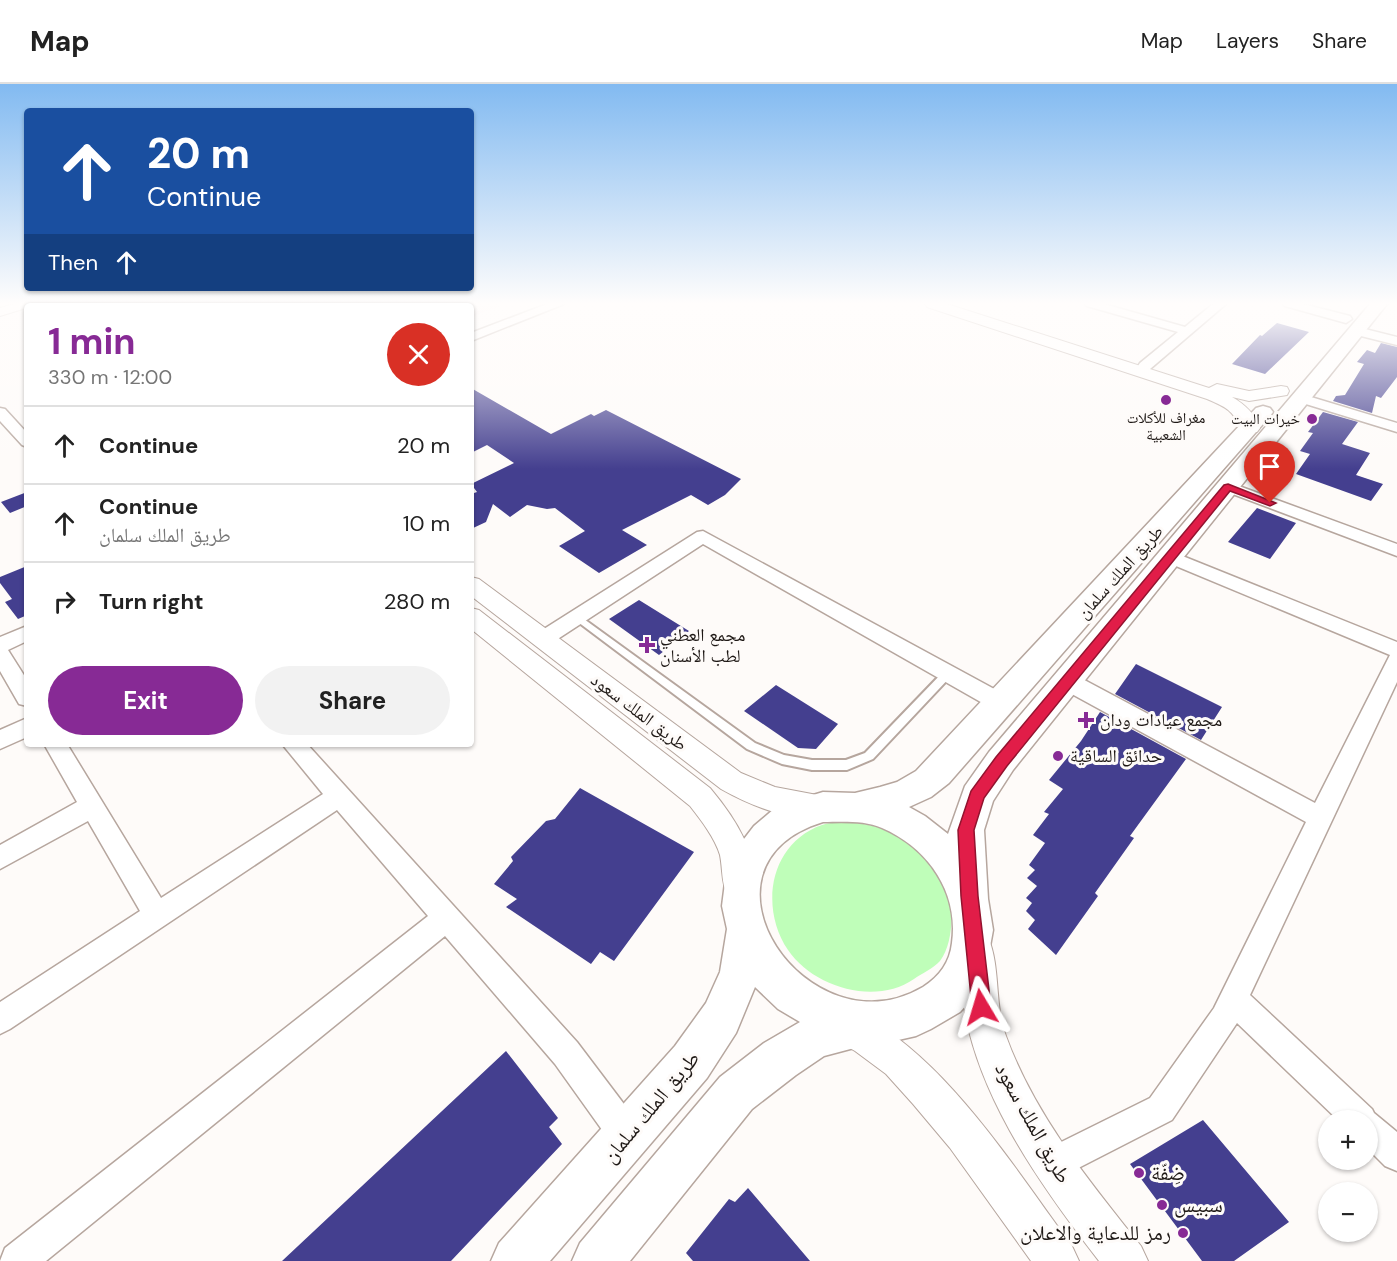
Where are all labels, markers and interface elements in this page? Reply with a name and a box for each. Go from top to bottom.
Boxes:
text: Map [30,23,90,60]
text: Map [1141,27,1183,55]
text: Layers [1216,27,1279,55]
text: Share [1312,27,1367,55]
text: 20 m [147,126,250,181]
icon: ahead [48,132,126,210]
text: Continue [147,179,261,214]
icon: ahead [110,246,143,279]
text: Then [48,248,98,277]
text: 1 min [48,318,136,365]
button: close [387,323,450,386]
text: 330 m · 12:00 [48,364,172,390]
marker: مغراف للأكلات الشعبية [1159,393,1173,407]
place label: مغراف للأكلات الشعبية [1127,408,1205,445]
place label: خيرات البيت [1231,409,1300,429]
marker: خيرات البيت [1305,412,1319,426]
icon: ahead [48,429,81,462]
text: Continue [99,431,198,460]
text: 20 m [397,431,450,460]
pin [1244,441,1295,503]
icon: arrive [1253,450,1286,483]
text: Continue [99,492,198,521]
icon: ahead [48,507,81,540]
text: 10 m [403,509,450,538]
street label: طريق الملك سلمان [1071,520,1169,624]
text: طريق الملك سلمان [99,522,231,548]
icon: right [48,585,81,618]
text: Turn right [99,587,204,616]
text: 280 m [384,587,450,616]
place label: مجمع العطني لطب الأسنان [660,623,746,668]
marker: مجمع العطني لطب الأسنان [638,636,656,654]
button: Exit [48,666,243,735]
button: Share [255,666,450,735]
street label: طريق الملك سعود [586,668,692,756]
place label: مجمع عيادات ودان [1100,708,1222,732]
marker: مجمع عيادات ودان [1077,711,1095,729]
place label: حدائق الساقية [1070,744,1162,768]
marker: حدائق الساقية [1051,749,1065,763]
position arrow [949,975,1013,1039]
street label: طريق الملك سلمان [596,1045,706,1169]
street label: طريق الملك سعود [988,1058,1078,1188]
map controls [1318,1110,1378,1242]
button: + [1318,1110,1378,1170]
place label: ضِفّة [1151,1159,1185,1187]
marker: ضِفّة [1132,1166,1146,1180]
button: − [1318,1182,1378,1242]
place label: سبيس [1174,1191,1223,1219]
marker: سبيس [1155,1198,1169,1212]
place label: رمز للدعاية والاعلان [1020,1219,1171,1247]
marker: رمز للدعاية والاعلان [1176,1226,1190,1240]

